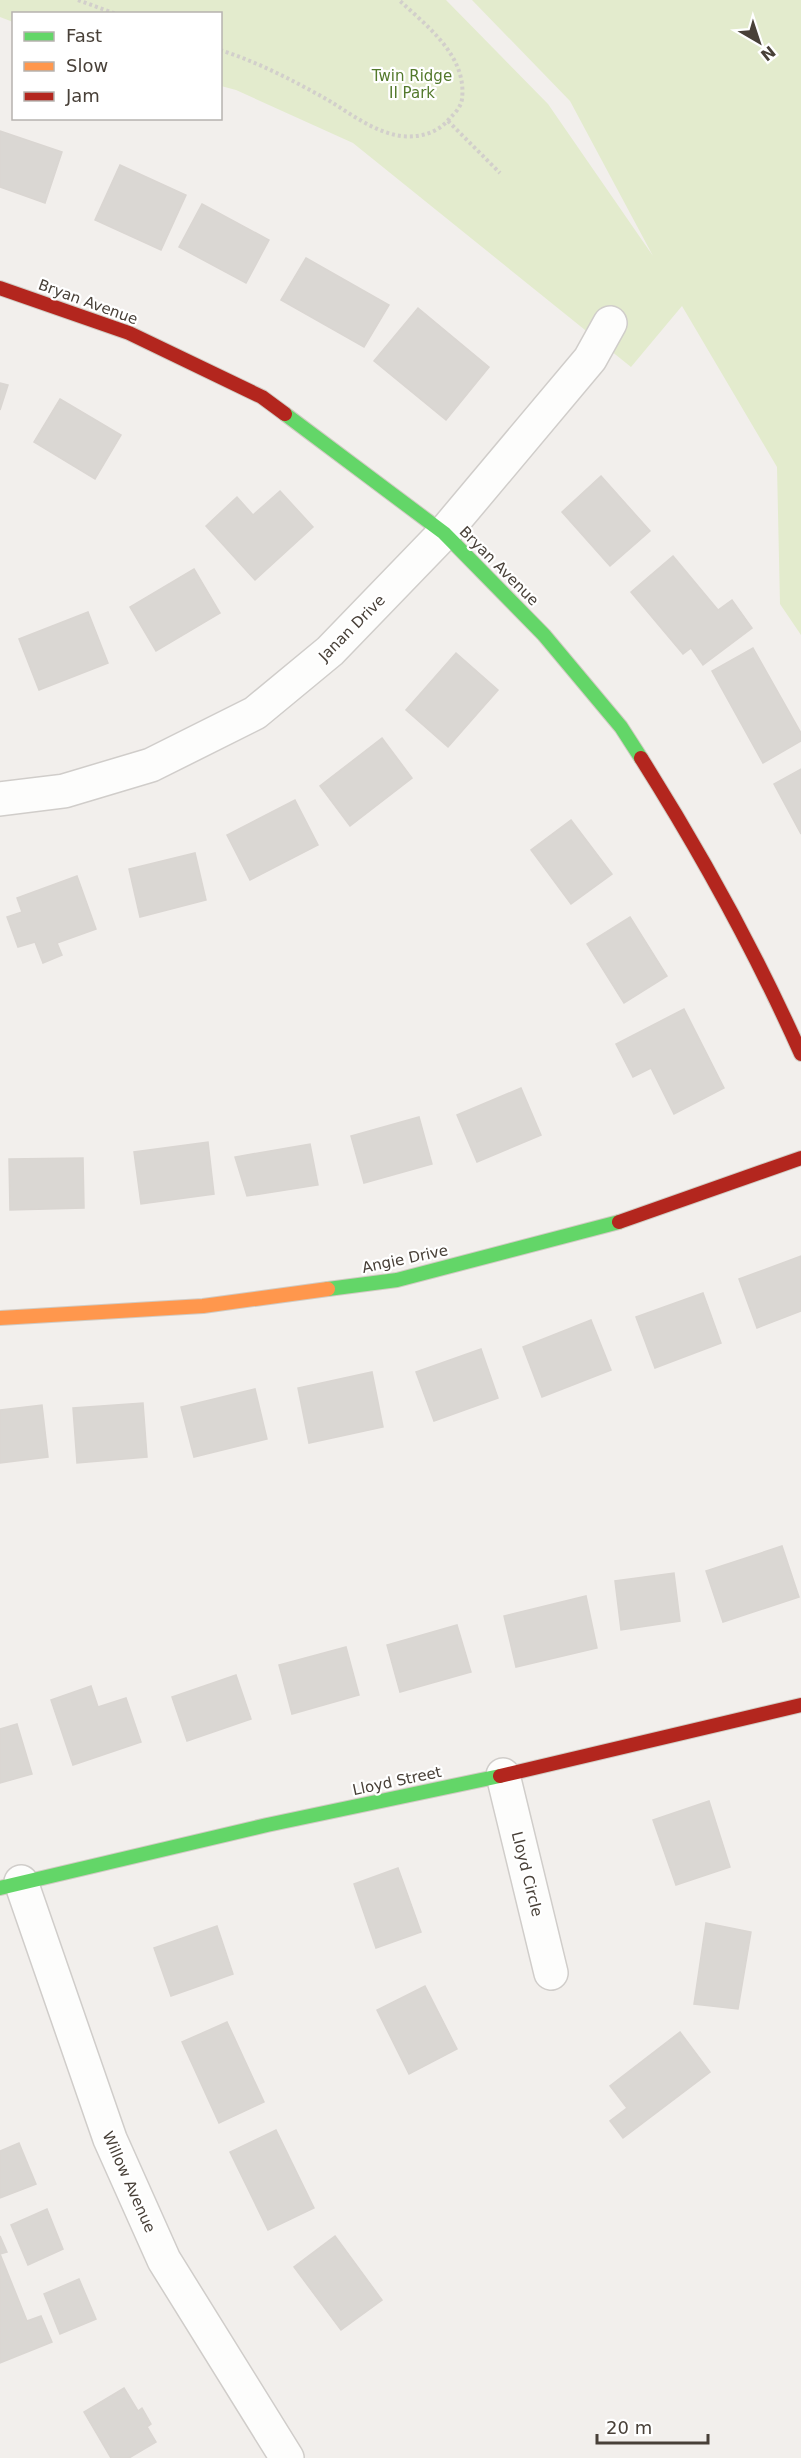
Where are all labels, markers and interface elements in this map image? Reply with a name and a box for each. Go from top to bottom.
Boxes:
legend [12,12,222,120]
north arrow [729,12,789,72]
text: Fast [66,25,102,46]
text: N [757,42,779,65]
text: Slow [66,55,108,76]
park label: Twin Ridge II Park [371,67,452,102]
text: Jam [65,85,100,106]
street label: Bryan Avenue [36,276,140,328]
street label: Bryan Avenue [456,523,542,609]
street label: Janan Drive [314,591,389,666]
street label: Angie Drive [360,1241,450,1277]
street label: Lloyd Street [351,1763,443,1799]
street label: Lloyd Circle [508,1830,546,1918]
street label: Willow Avenue [99,2129,159,2235]
scale bar [597,2407,708,2445]
text: 20 m [606,2417,652,2438]

